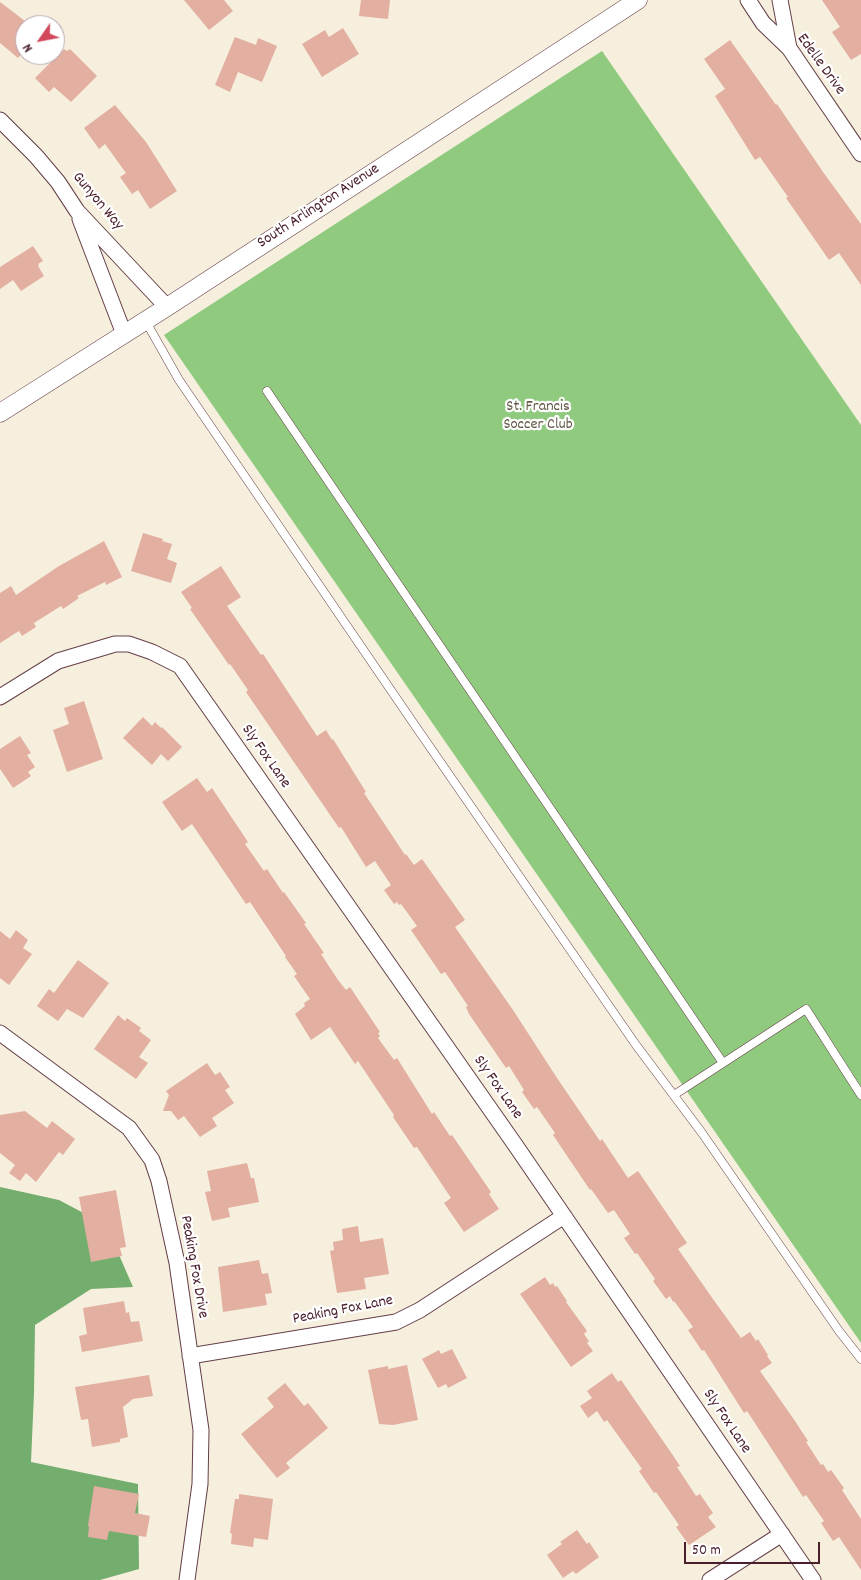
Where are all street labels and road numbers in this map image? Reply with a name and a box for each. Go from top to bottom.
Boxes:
street label: Edelle Drive [791,31,849,99]
street label: South Arlington Avenue [254,160,384,254]
street label: Gunyon Way [67,169,127,235]
street label: Sly Fox Lane [236,721,294,793]
street label: Sly Fox Lane [468,1052,526,1124]
street label: Peaking Fox Drive [175,1214,211,1320]
street label: Peaking Fox Lane [291,1292,395,1330]
street label: Sly Fox Lane [698,1386,754,1458]

